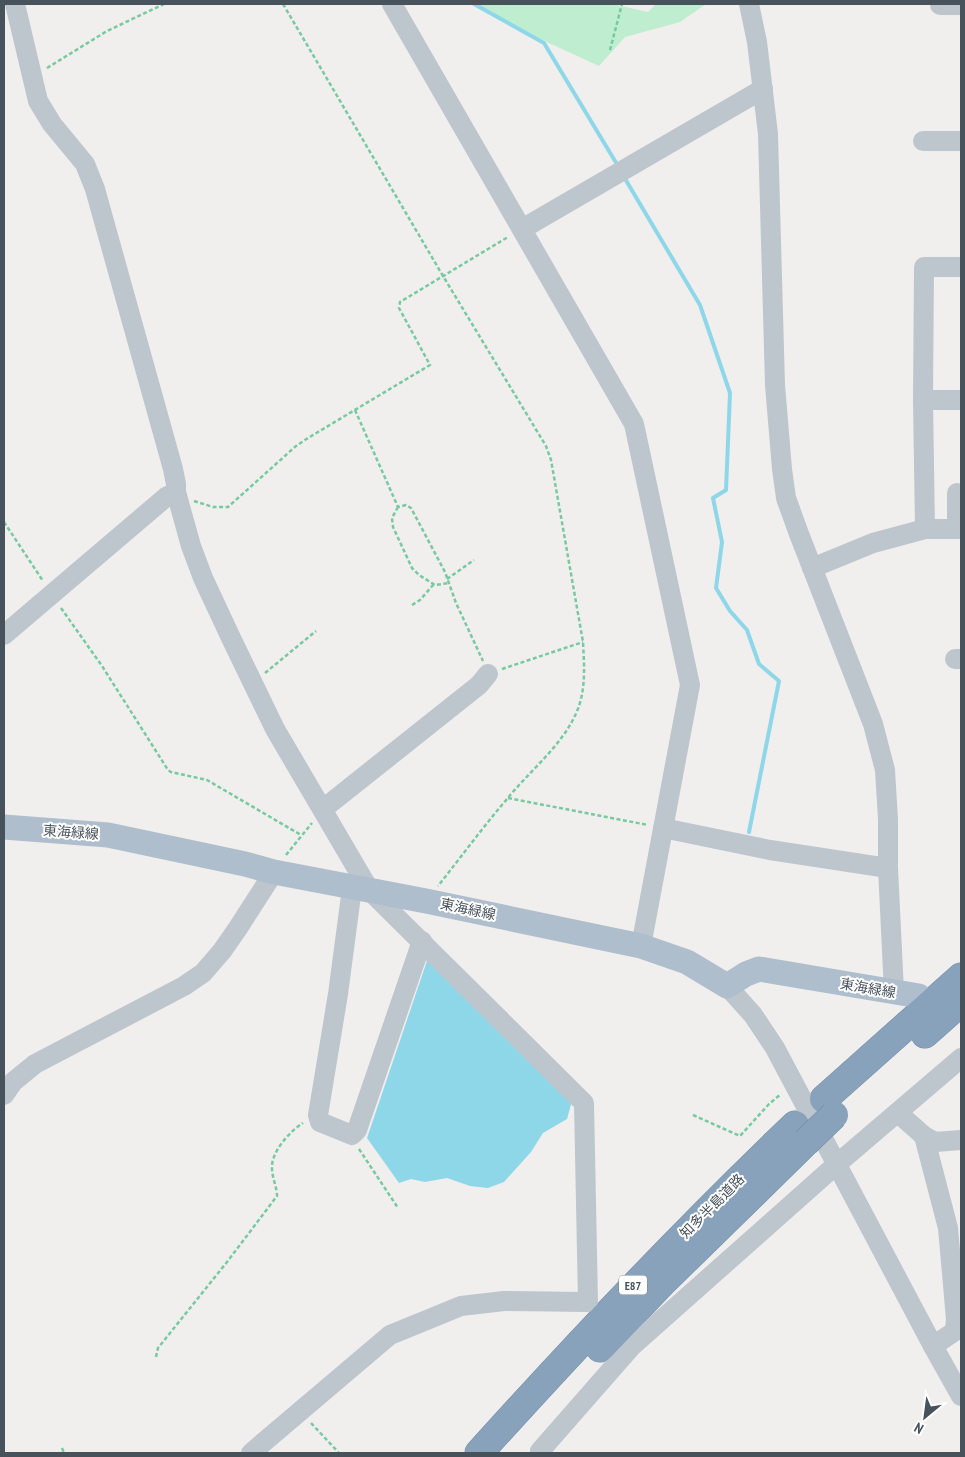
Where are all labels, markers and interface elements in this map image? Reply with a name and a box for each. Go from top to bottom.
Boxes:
street label: 東海緑線 [42,821,100,843]
street label: 東海緑線 [439,894,497,924]
street label: 東海緑線 [839,974,897,1002]
street label: 知多半島道路 [676,1170,748,1242]
road number: E87 [619,1276,647,1294]
north arrow [900,1392,950,1442]
text: N [911,1419,926,1438]

